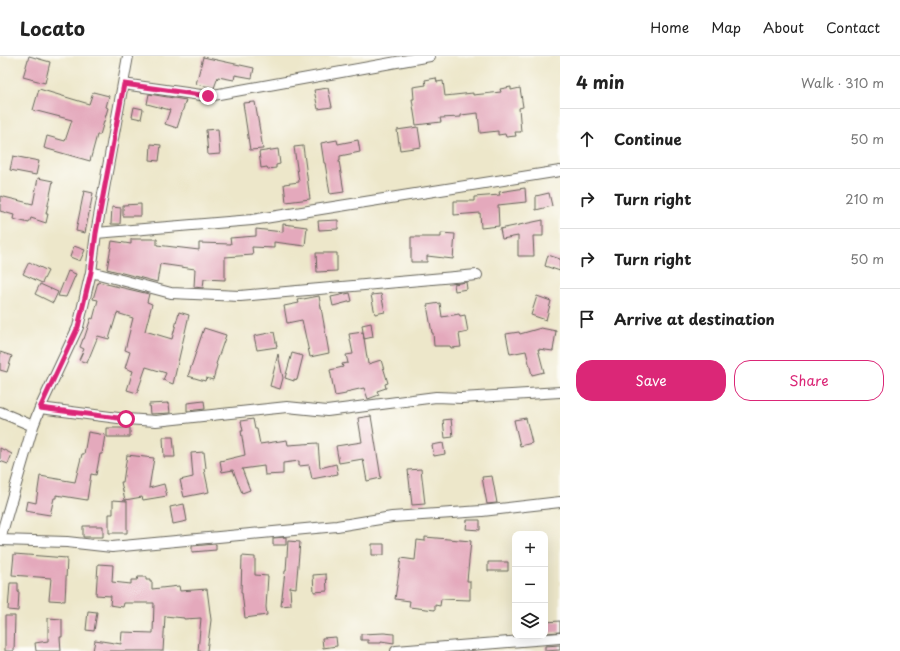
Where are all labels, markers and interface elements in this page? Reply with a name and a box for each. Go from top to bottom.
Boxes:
text: Locato [20,14,85,42]
text: Home [650,17,689,38]
text: Map [711,17,741,38]
text: About [763,17,804,38]
text: Contact [826,17,880,38]
text: 4 min [576,69,624,95]
text: Walk · 310 m [801,73,884,92]
route end [199,87,217,105]
text: Continue [614,127,682,150]
icon: ahead [576,128,598,150]
text: 50 m [850,129,884,148]
text: Turn right [614,187,691,210]
icon: right [576,188,598,210]
text: 210 m [845,189,884,208]
text: Turn right [614,247,691,270]
icon: right [576,248,598,270]
text: 50 m [850,249,884,268]
text: Arrive at destination [614,307,775,330]
icon: arrive [576,308,598,330]
button: Save [576,360,726,401]
button: Share [734,360,884,401]
route start [117,410,135,428]
map controls [512,531,548,639]
button: + [512,531,548,567]
button: − [512,567,548,603]
button: layers [512,603,548,639]

